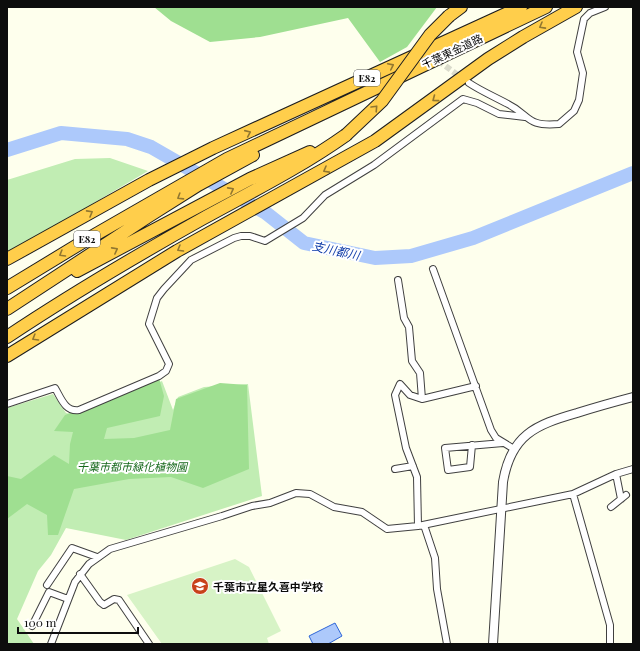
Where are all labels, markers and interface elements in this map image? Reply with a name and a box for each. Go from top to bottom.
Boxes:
one-way arrow [539,21,546,29]
street label: 千葉東金道路 [419,30,485,72]
one-way arrow [387,63,395,71]
road number: E82 [354,70,380,86]
one-way arrow [432,94,439,101]
one-way arrow [370,105,378,113]
one-way arrow [245,129,252,137]
one-way arrow [323,165,330,172]
one-way arrow [226,187,234,194]
one-way arrow [177,192,184,200]
one-way arrow [86,210,93,217]
road number: E82 [74,231,100,247]
water label: 支川都川 [311,237,363,263]
one-way arrow [177,244,185,251]
one-way arrow [111,247,119,254]
one-way arrow [59,250,66,257]
one-way arrow [32,333,39,340]
park label: 千葉市都市緑化植物園 [77,459,189,474]
school or university icon: 千葉市立星久喜中学校 [190,576,210,596]
place label: 千葉市立星久喜中学校 [213,579,323,594]
scale bar [18,609,138,635]
text: 100 m [24,614,57,630]

